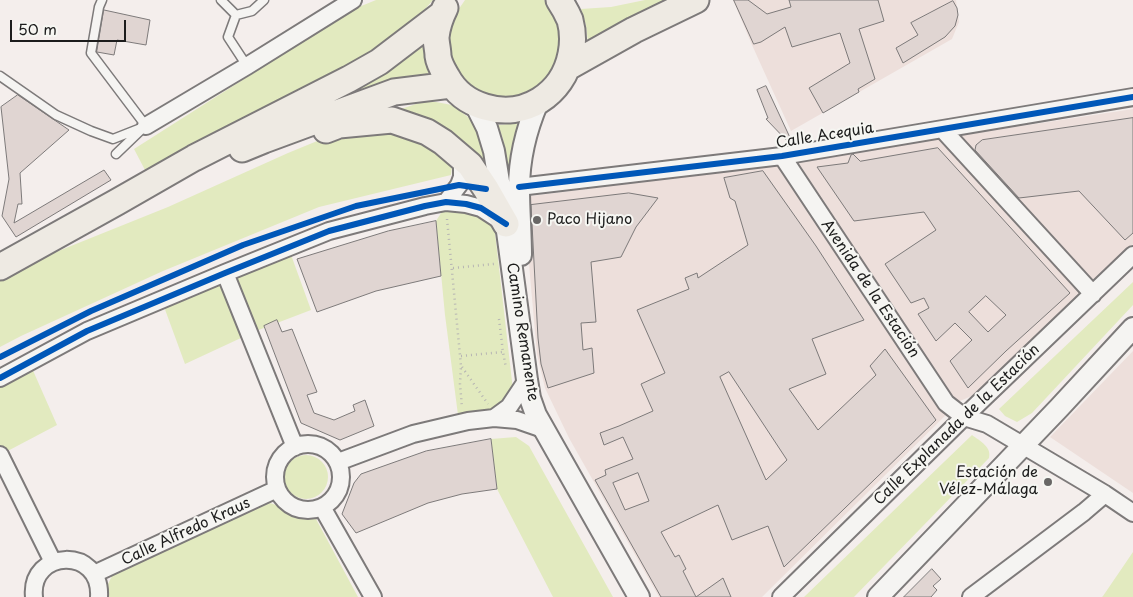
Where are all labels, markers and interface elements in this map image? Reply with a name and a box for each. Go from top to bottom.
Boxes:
scale bar [12,10,129,42]
text: 50 m [18,17,57,40]
street label: Calle Acequia [775,119,875,153]
place label: Paco Hijano [547,211,632,229]
marker: Paco Hijano [531,214,543,226]
street label: Avenida de la Estación [817,217,923,361]
street label: Camino Remanente [502,261,542,403]
street label: Calle Explanada de la Estación [870,341,1044,509]
place label: Estación de Vélez-Málaga [939,464,1038,499]
marker: Estación de Vélez-Málaga [1042,476,1054,488]
street label: Calle Alfredo Kraus [119,494,253,570]

